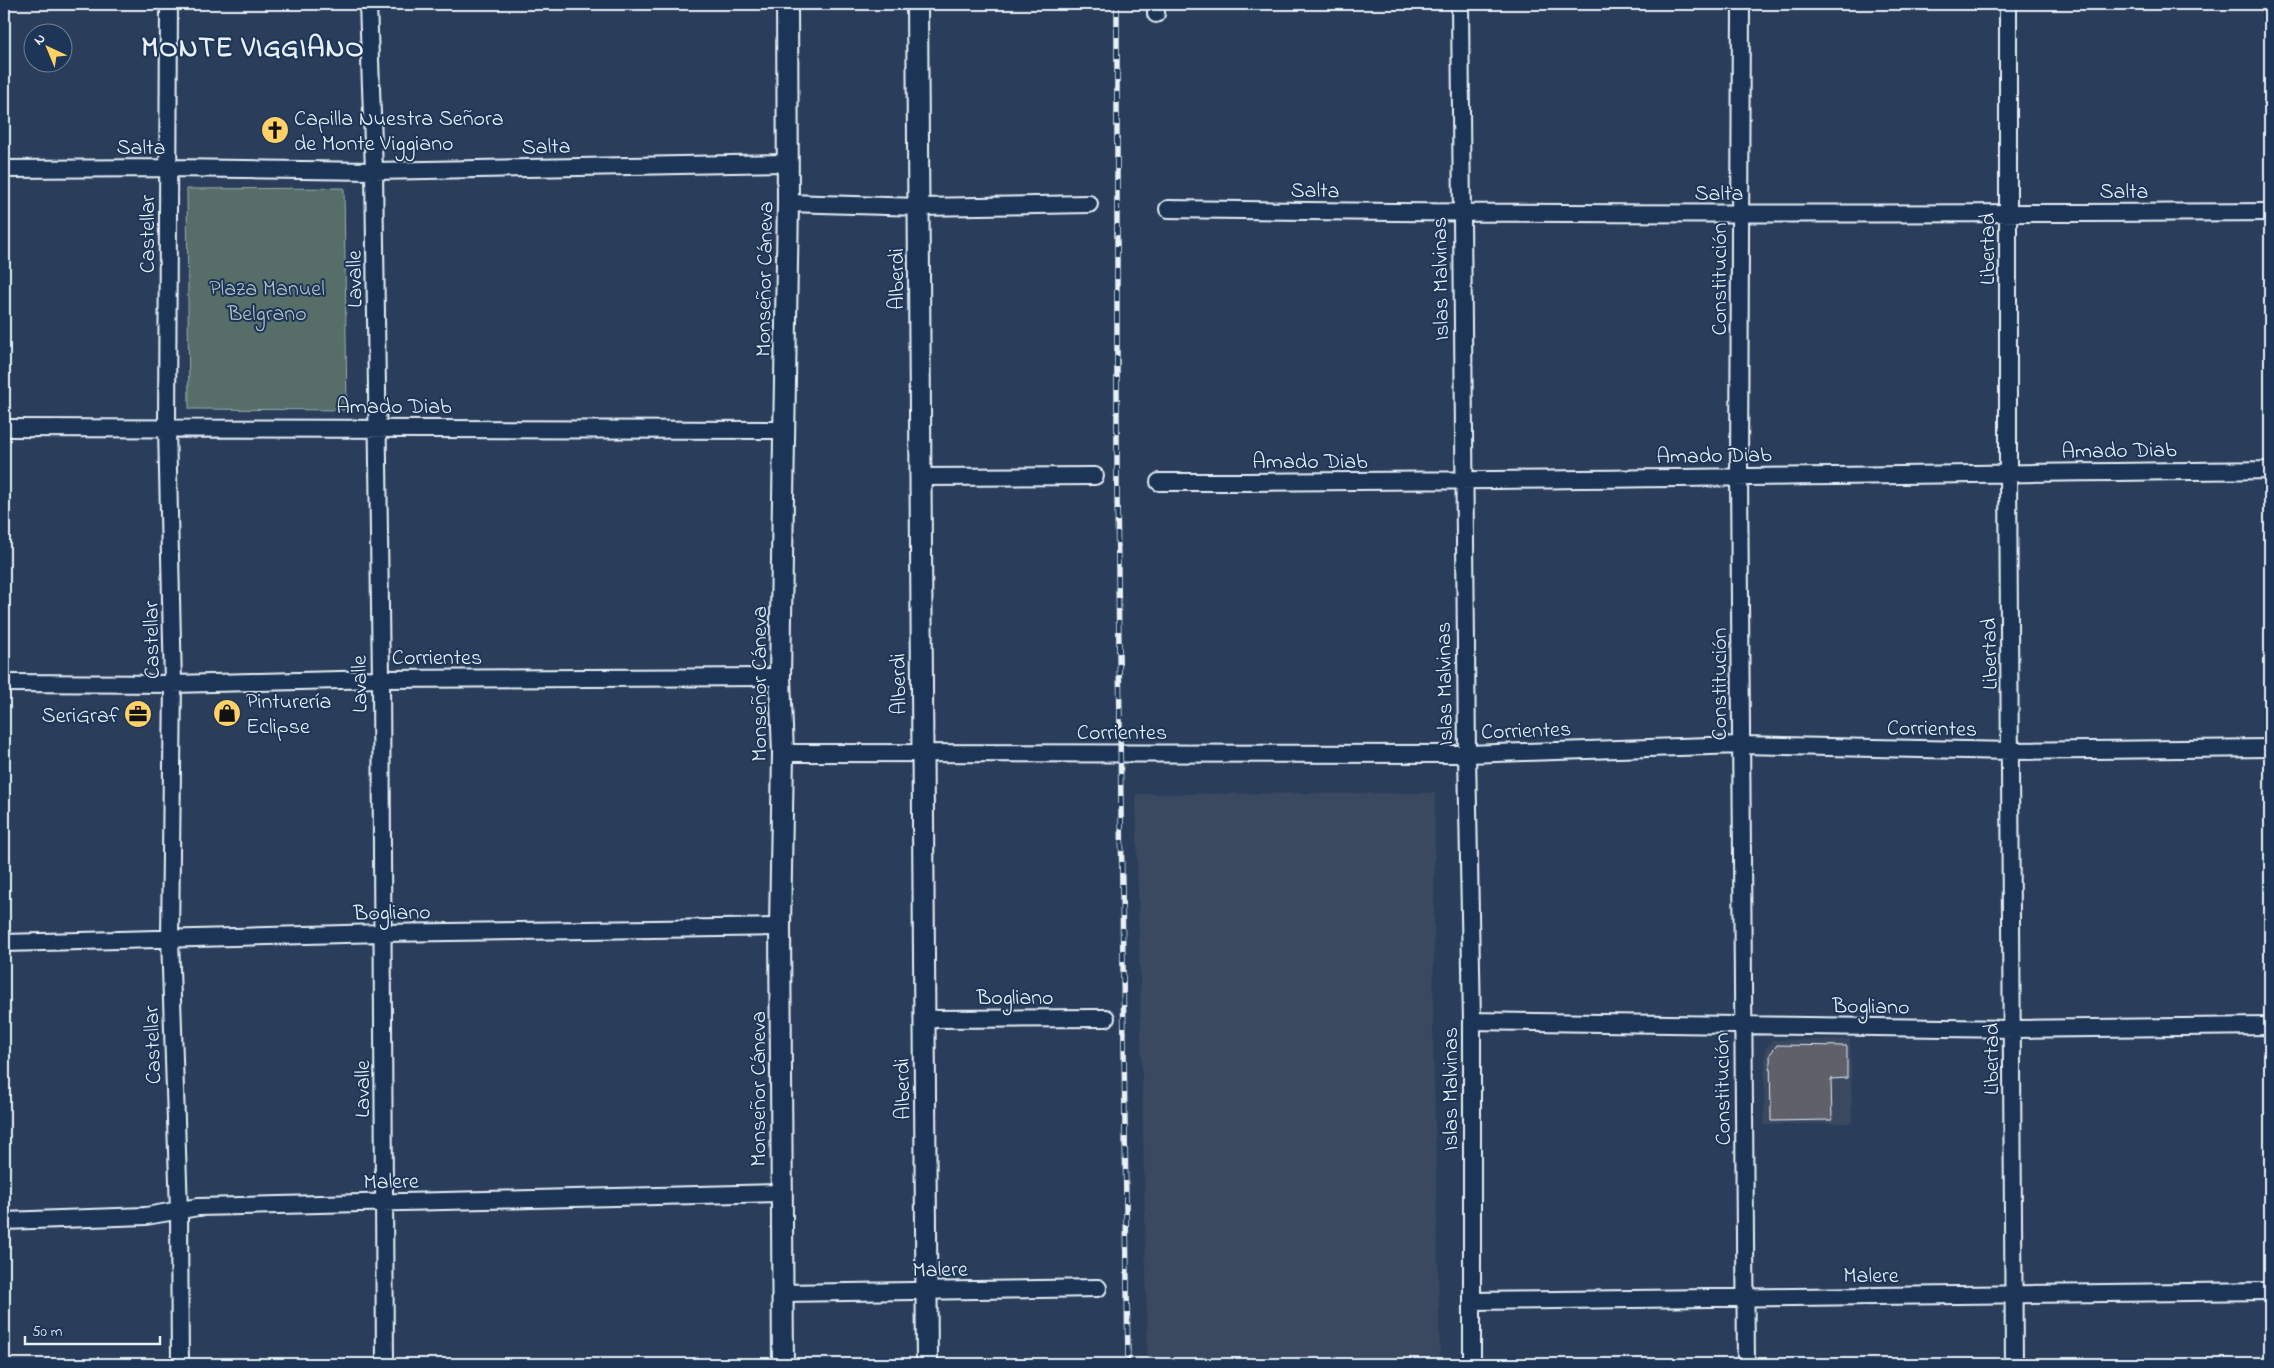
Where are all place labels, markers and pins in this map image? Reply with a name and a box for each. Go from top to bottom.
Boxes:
place label: Capilla Nuestra Señora de Monte Viggiano [294,104,504,162]
church icon: Capilla Nuestra Señora de Monte Viggiano [260,115,290,145]
place label: Pinturería Eclipse [246,687,331,744]
shop icon: Pinturería Eclipse [212,698,242,728]
office icon: SeriGraf [123,699,153,729]
place label: SeriGraf [42,701,120,733]

